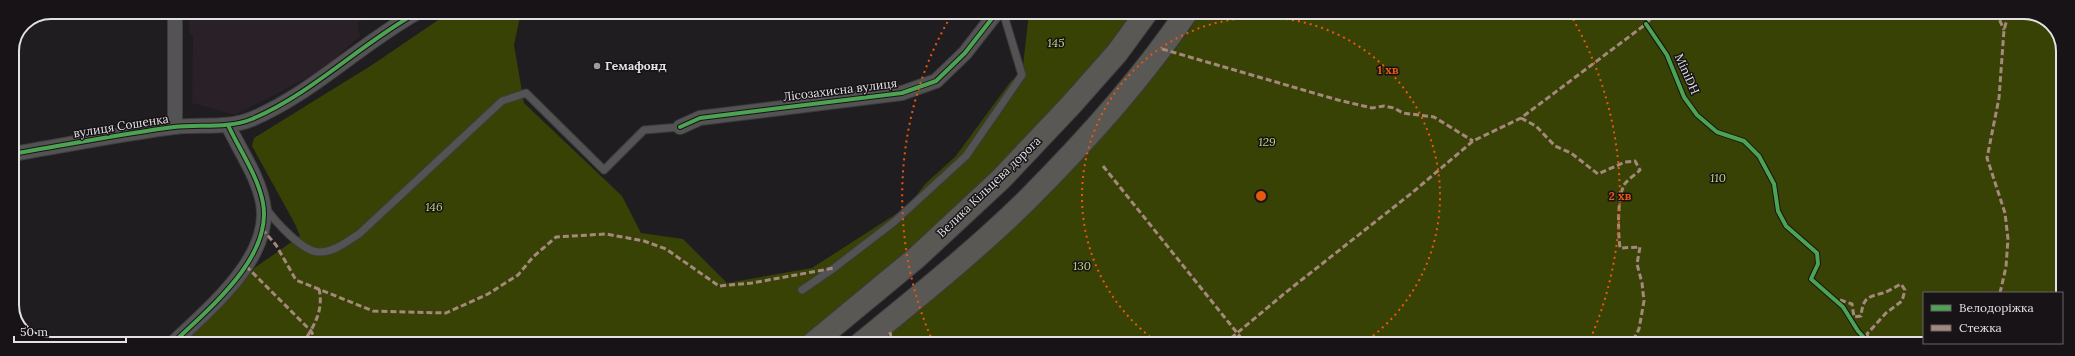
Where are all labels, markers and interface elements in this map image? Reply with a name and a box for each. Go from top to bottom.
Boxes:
park label: 145 [1048,35,1064,50]
street label: MiniDH [1672,51,1703,97]
place label: Гемафонд [605,58,667,73]
marker: Гемафонд [592,61,602,71]
text: 1 хв [1377,62,1399,77]
street label: Лісозахисна вулиця [782,75,898,104]
street label: вулиця Сошенка [72,111,170,140]
street label: Велика Кільцева дорога [934,133,1044,240]
park label: 129 [1258,134,1276,149]
park label: 110 [1710,170,1726,185]
text: 2 хв [1608,188,1632,203]
centre of rings [1254,189,1268,203]
park label: 146 [425,199,443,214]
park label: 130 [1073,258,1091,273]
legend [1923,292,2063,344]
text: Велодоріжка [1959,300,2034,315]
scale bar [14,318,126,344]
text: Стежка [1959,320,2002,335]
text: 50 m [20,324,48,339]

